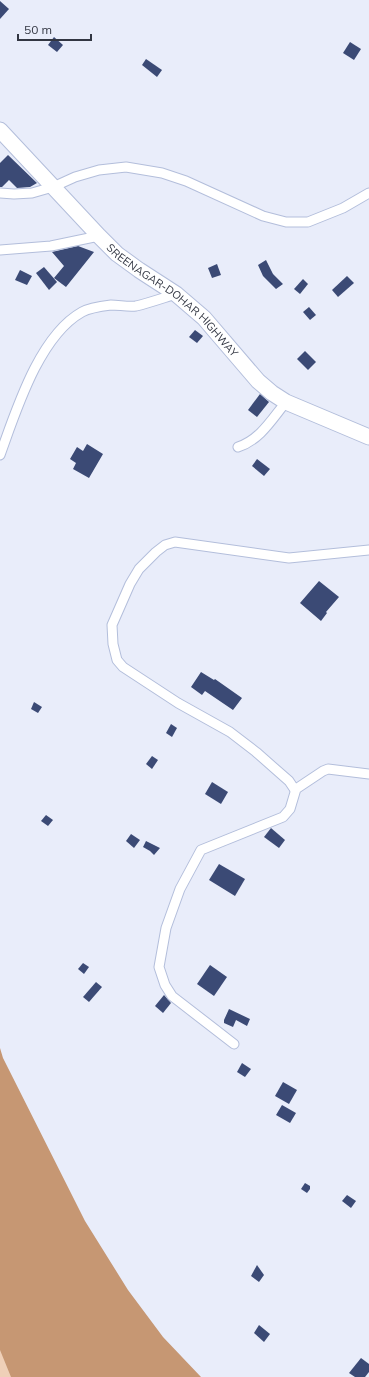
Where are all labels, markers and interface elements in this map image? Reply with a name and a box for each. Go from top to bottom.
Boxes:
scale bar [18,16,91,42]
text: 50 m [24,22,52,37]
street label: SREENAGAR-DOHAR HIGHWAY [104,241,241,360]

